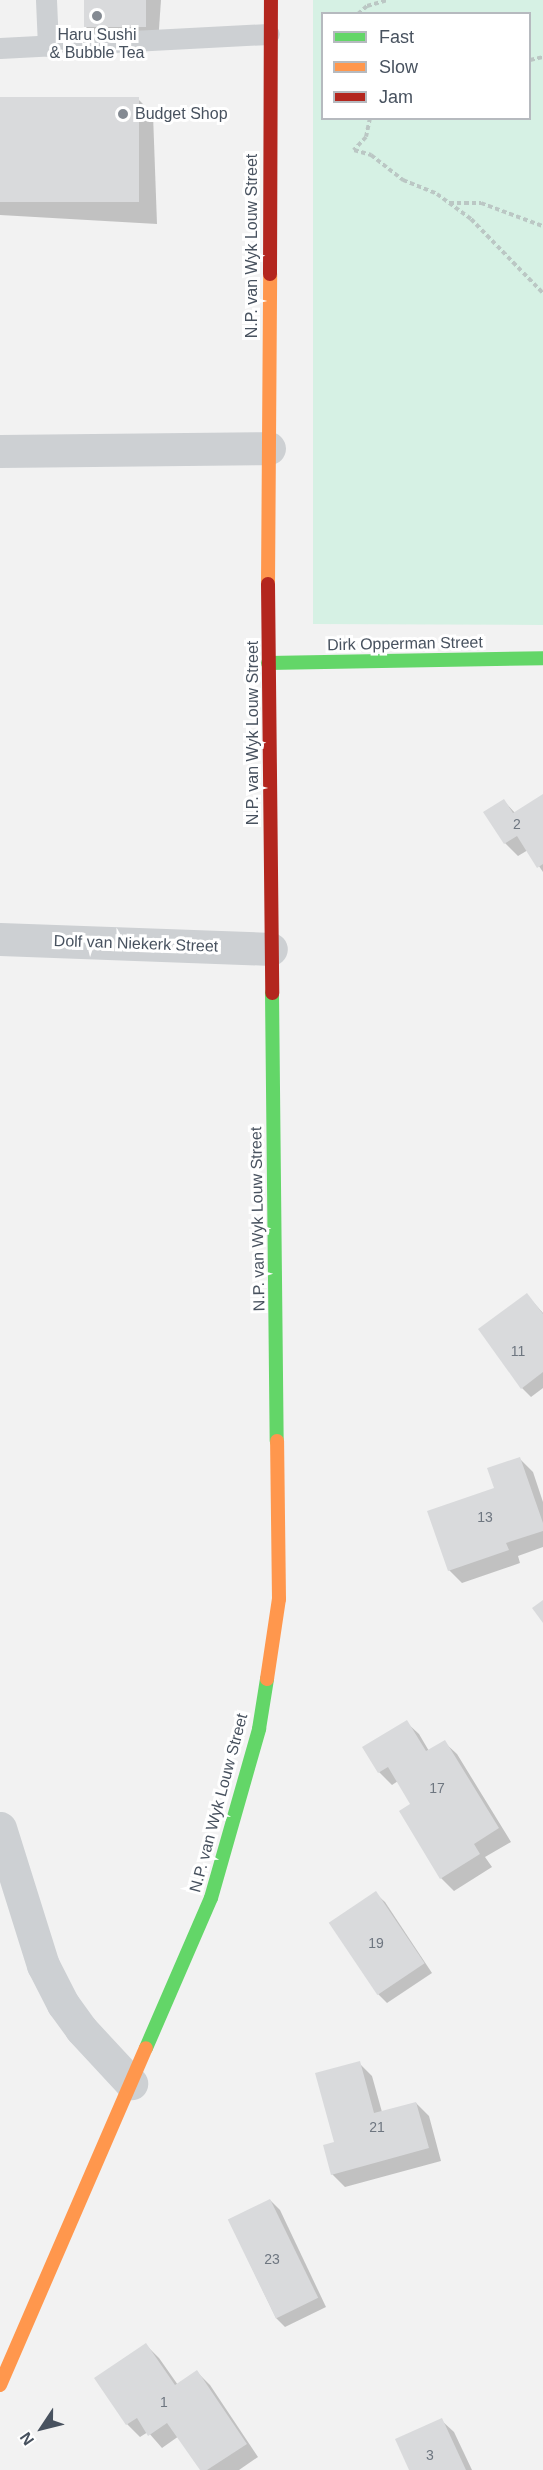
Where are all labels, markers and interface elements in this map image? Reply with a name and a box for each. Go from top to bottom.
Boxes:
marker: Haru Sushi & Bubble Tea [90,9,104,23]
legend [321,12,531,120]
place label: Haru Sushi & Bubble Tea [49,25,145,63]
text: Fast [379,27,414,47]
text: Slow [379,57,418,77]
text: Jam [379,87,413,107]
place label: Budget Shop [135,104,228,124]
marker: Budget Shop [116,107,130,121]
street label: N.P. van Wyk Louw Street [242,154,262,338]
street label: Dirk Opperman Street [327,633,483,655]
street label: N.P. van Wyk Louw Street [243,641,263,825]
house number: 2 [513,816,521,832]
street label: Dolf van Niekerk Street [53,932,219,956]
street label: N.P. van Wyk Louw Street [247,1127,269,1311]
house number: 11 [511,1343,525,1359]
house number: 13 [477,1509,493,1525]
street label: N.P. van Wyk Louw Street [186,1711,252,1895]
house number: 17 [429,1780,445,1796]
house number: 19 [368,1935,384,1951]
house number: 21 [369,2119,385,2135]
house number: 23 [264,2251,280,2267]
house number: 1 [160,2394,168,2410]
north arrow [12,2398,72,2458]
text: N [17,2429,37,2448]
house number: 3 [426,2447,434,2463]

